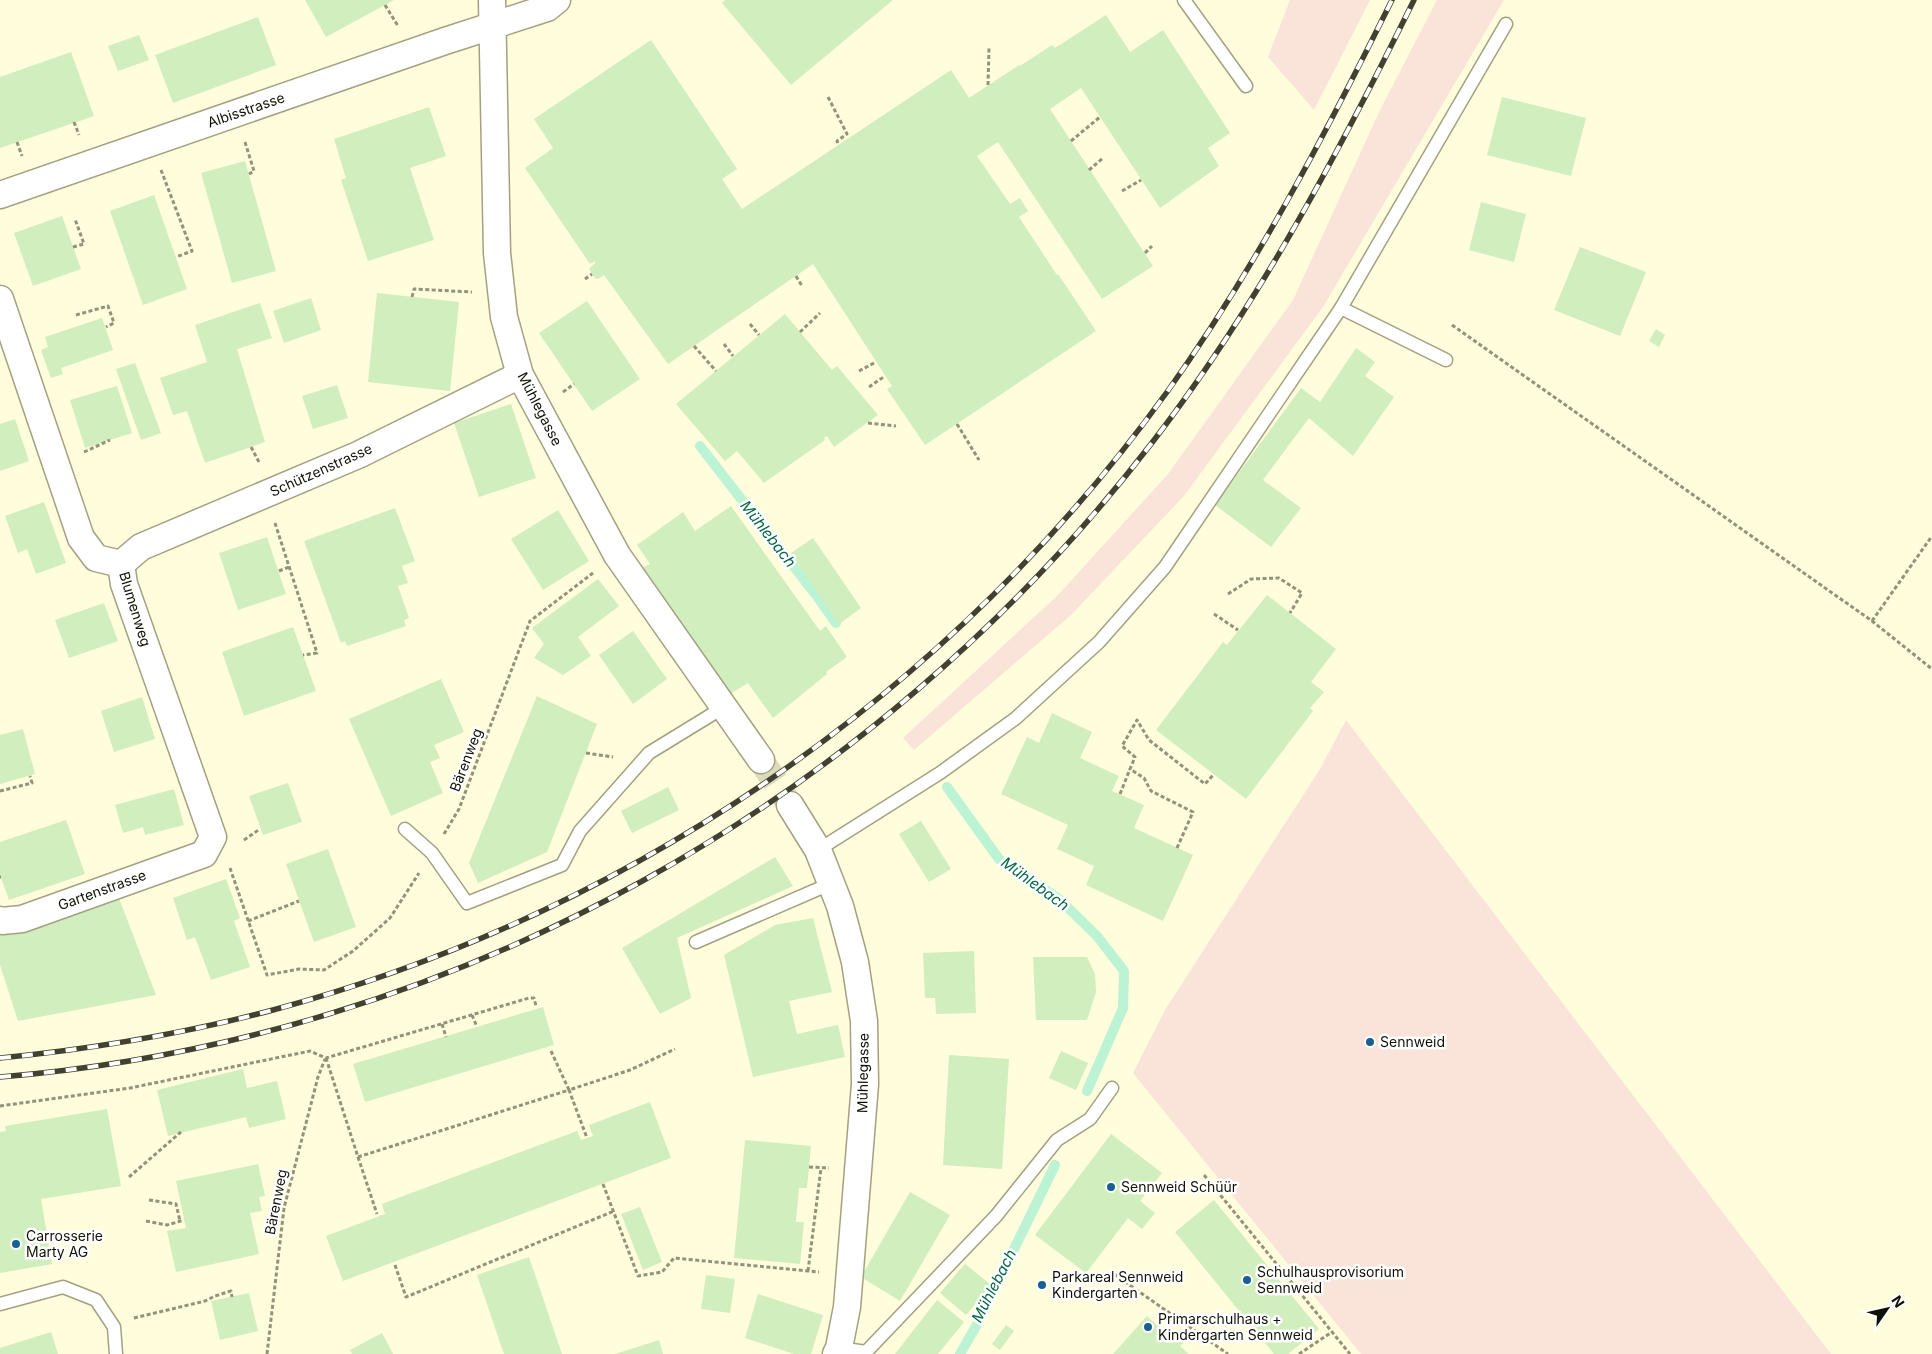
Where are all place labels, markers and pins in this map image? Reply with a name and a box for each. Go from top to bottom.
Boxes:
place label: Sennweid [1380,1033,1445,1050]
marker: Sennweid [1364,1036,1376,1048]
place label: Sennweid Schüür [1121,1178,1237,1195]
marker: Sennweid Schüür [1105,1181,1117,1193]
place label: Carrosserie Marty AG [26,1227,103,1260]
marker: Carrosserie Marty AG [10,1238,22,1250]
place label: Schulhausprovisorium Sennweid [1257,1263,1404,1296]
place label: Parkareal Sennweid Kindergarten [1052,1268,1183,1301]
marker: Schulhausprovisorium Sennweid [1241,1274,1253,1286]
marker: Parkareal Sennweid Kindergarten [1036,1279,1048,1291]
place label: Primarschulhaus + Kindergarten Sennweid [1158,1310,1313,1343]
marker: Primarschulhaus + Kindergarten Sennweid [1142,1321,1154,1333]

